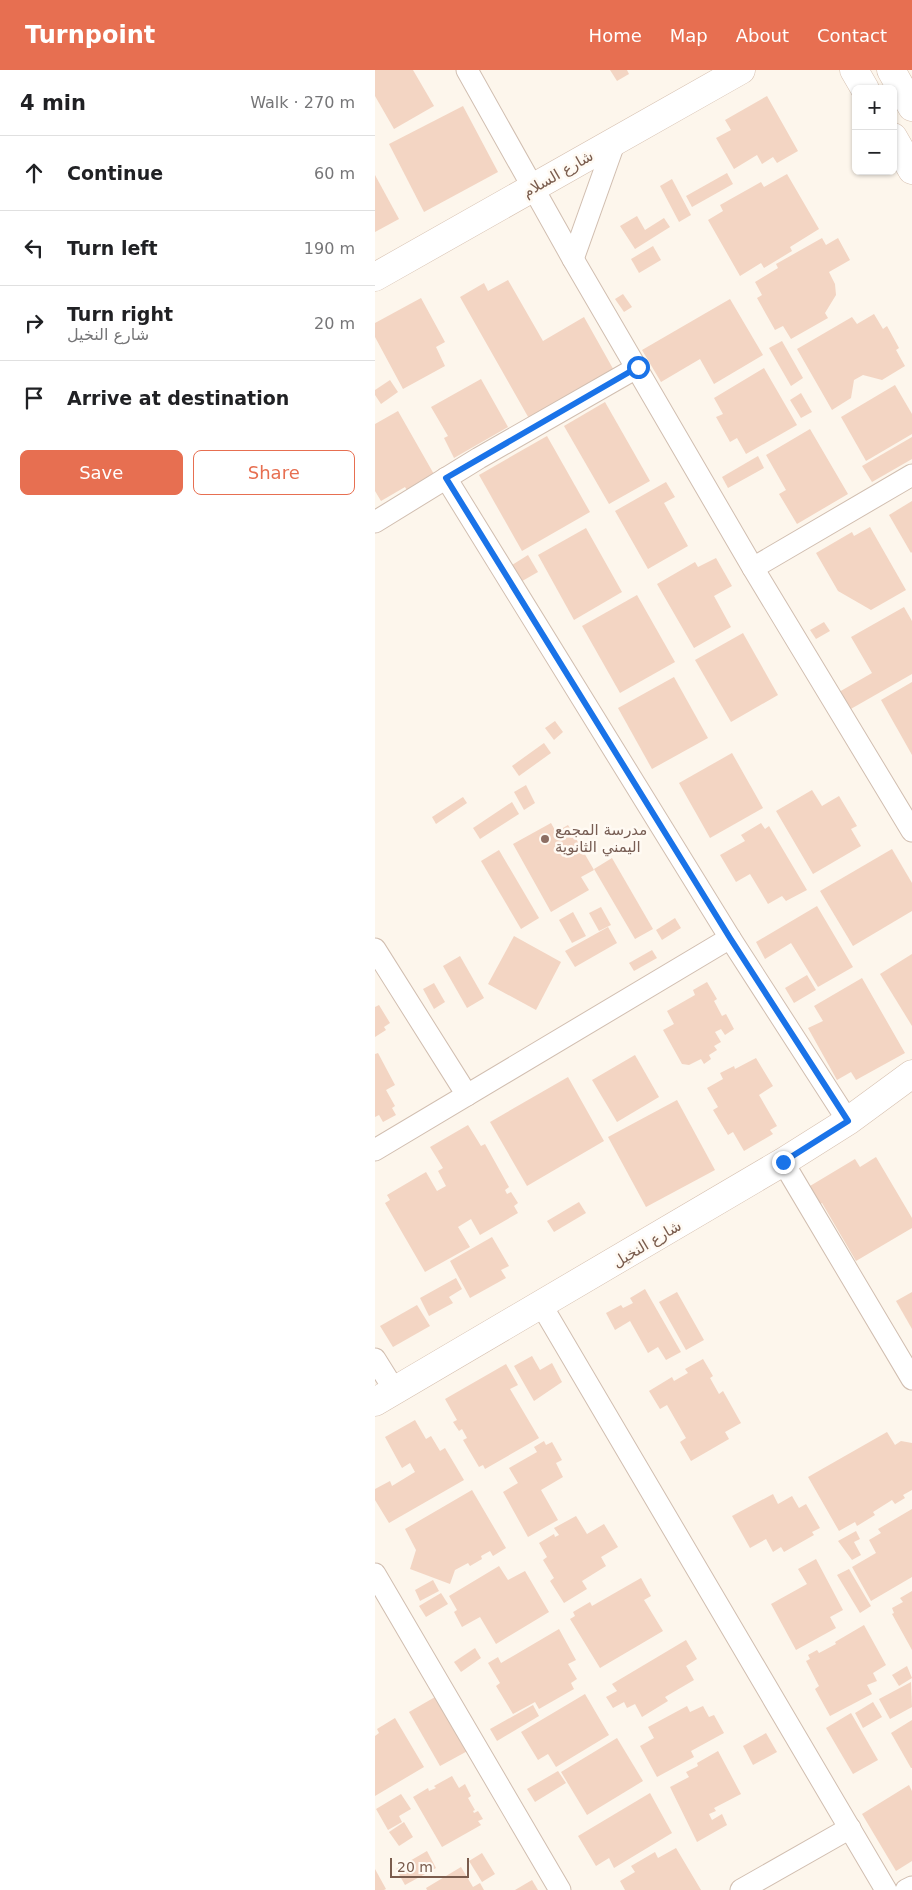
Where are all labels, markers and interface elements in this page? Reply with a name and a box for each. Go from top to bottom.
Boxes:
text: Turnpoint [25,21,155,49]
text: Home [589,25,642,46]
text: Map [670,25,708,46]
text: About [736,25,789,46]
text: Contact [817,25,887,46]
map controls [852,85,897,175]
button: + [852,85,897,130]
text: 4 min [20,91,86,115]
text: Walk · 270 m [250,93,355,112]
button: − [852,130,897,175]
street label: شارع السلام [520,147,596,201]
icon: ahead [20,159,48,187]
text: Continue [67,162,163,184]
text: 60 m [314,164,355,183]
icon: left [20,234,48,262]
text: Turn left [67,237,158,259]
text: 190 m [304,239,355,258]
text: Turn right [67,303,173,325]
icon: right [20,309,48,337]
text: 20 m [314,314,355,333]
text: شارع النخيل [67,325,149,344]
route start [627,356,650,379]
icon: arrive [20,384,48,412]
text: Arrive at destination [67,387,289,409]
button: Save [20,450,183,495]
button: Share [193,450,355,495]
place label: مدرسة المجمع اليمني الثانوية [555,821,647,857]
marker: مدرسة المجمع اليمني الثانوية [539,833,551,845]
route end [772,1151,795,1174]
street label: شارع النخيل [609,1216,685,1272]
scale bar [390,1855,469,1878]
text: 20 m [397,1859,433,1875]

